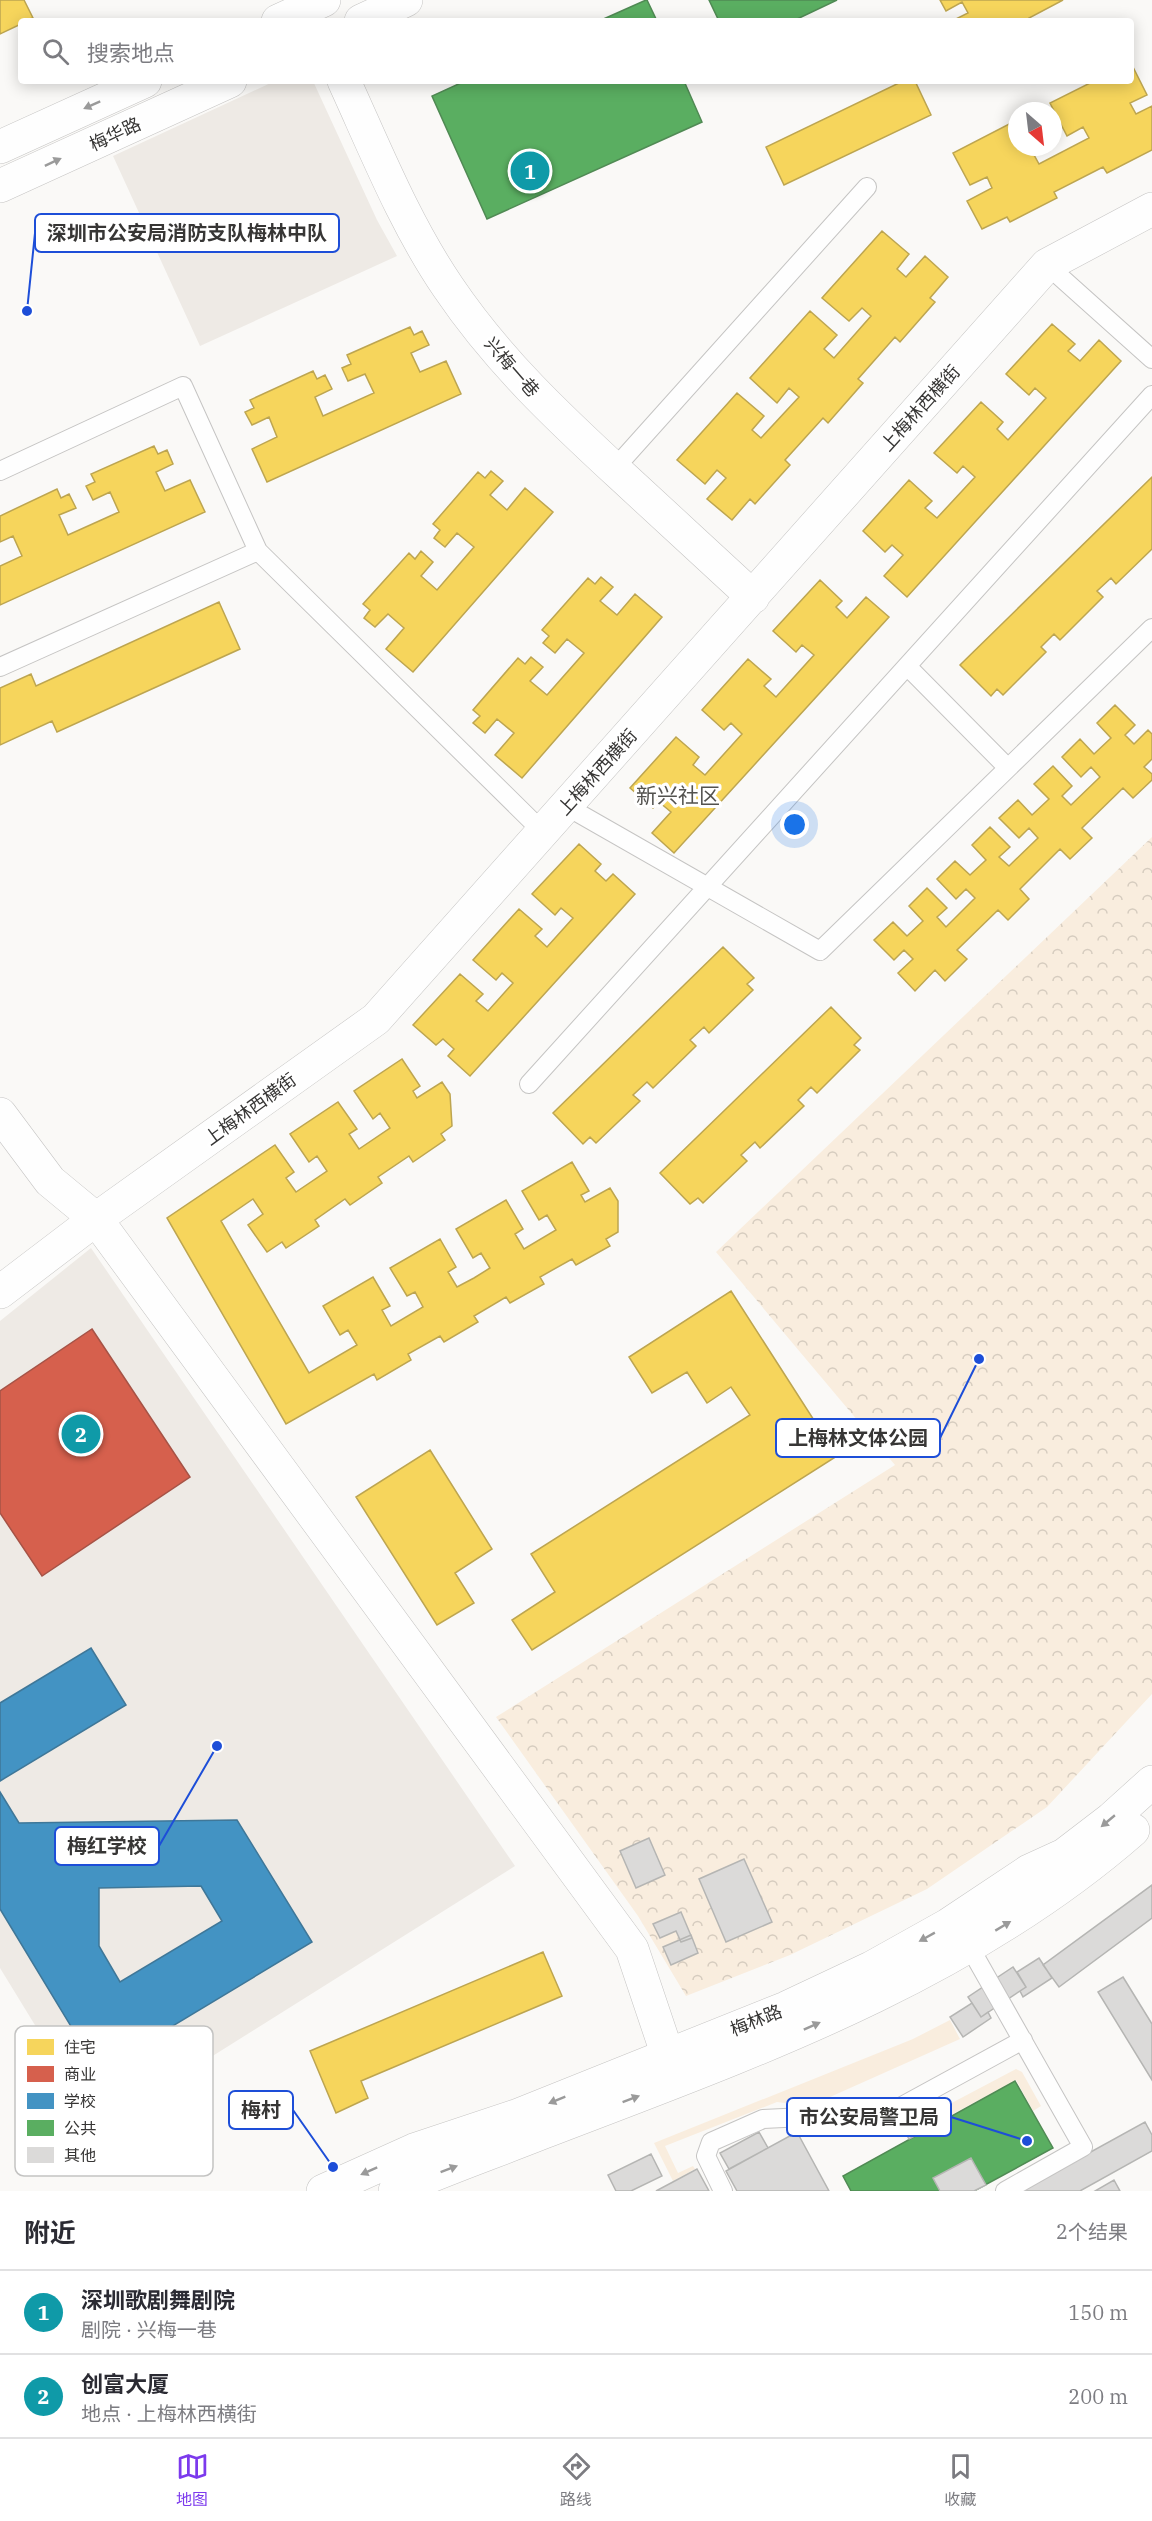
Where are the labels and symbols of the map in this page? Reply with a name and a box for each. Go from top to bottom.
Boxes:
one-way arrow [82,100,100,110]
north arrow [1008,102,1062,156]
street label: 梅华路 [86,112,144,156]
pin: 1 [510,148,550,194]
one-way arrow [45,157,62,166]
callout: 深圳市公安局消防支队梅林中队 [35,214,339,252]
text: 深圳市公安局消防支队梅林中队 [47,219,327,246]
street label: 兴梅一巷 [480,332,544,402]
street label: 上梅林西横街 [875,360,965,456]
street label: 上梅林西横街 [552,724,642,820]
district label: 新兴社区 [636,781,720,809]
your location [780,810,809,839]
street label: 上梅林西横街 [200,1068,300,1150]
pin: 2 [62,1412,100,1456]
callout: 上梅林文体公园 [776,1419,940,1457]
text: 上梅林文体公园 [788,1424,928,1451]
one-way arrow [1101,1814,1116,1827]
callout: 梅红学校 [55,1827,159,1865]
text: 梅红学校 [67,1832,147,1859]
one-way arrow [995,1920,1011,1931]
one-way arrow [919,1931,935,1942]
street label: 梅林路 [727,1999,785,2041]
one-way arrow [804,2021,822,2031]
legend [15,2026,213,2176]
text: 住宅 [64,2037,96,2057]
text: 商业 [64,2064,96,2084]
text: 学校 [64,2091,96,2111]
callout: 梅村 [229,2091,293,2129]
one-way arrow [623,2093,641,2103]
one-way arrow [547,2095,565,2105]
text: 梅村 [241,2096,281,2123]
callout: 市公安局警卫局 [787,2098,951,2136]
text: 市公安局警卫局 [799,2103,939,2130]
text: 公共 [64,2118,96,2138]
text: 其他 [64,2145,96,2165]
one-way arrow [441,2164,459,2174]
one-way arrow [360,2166,378,2176]

